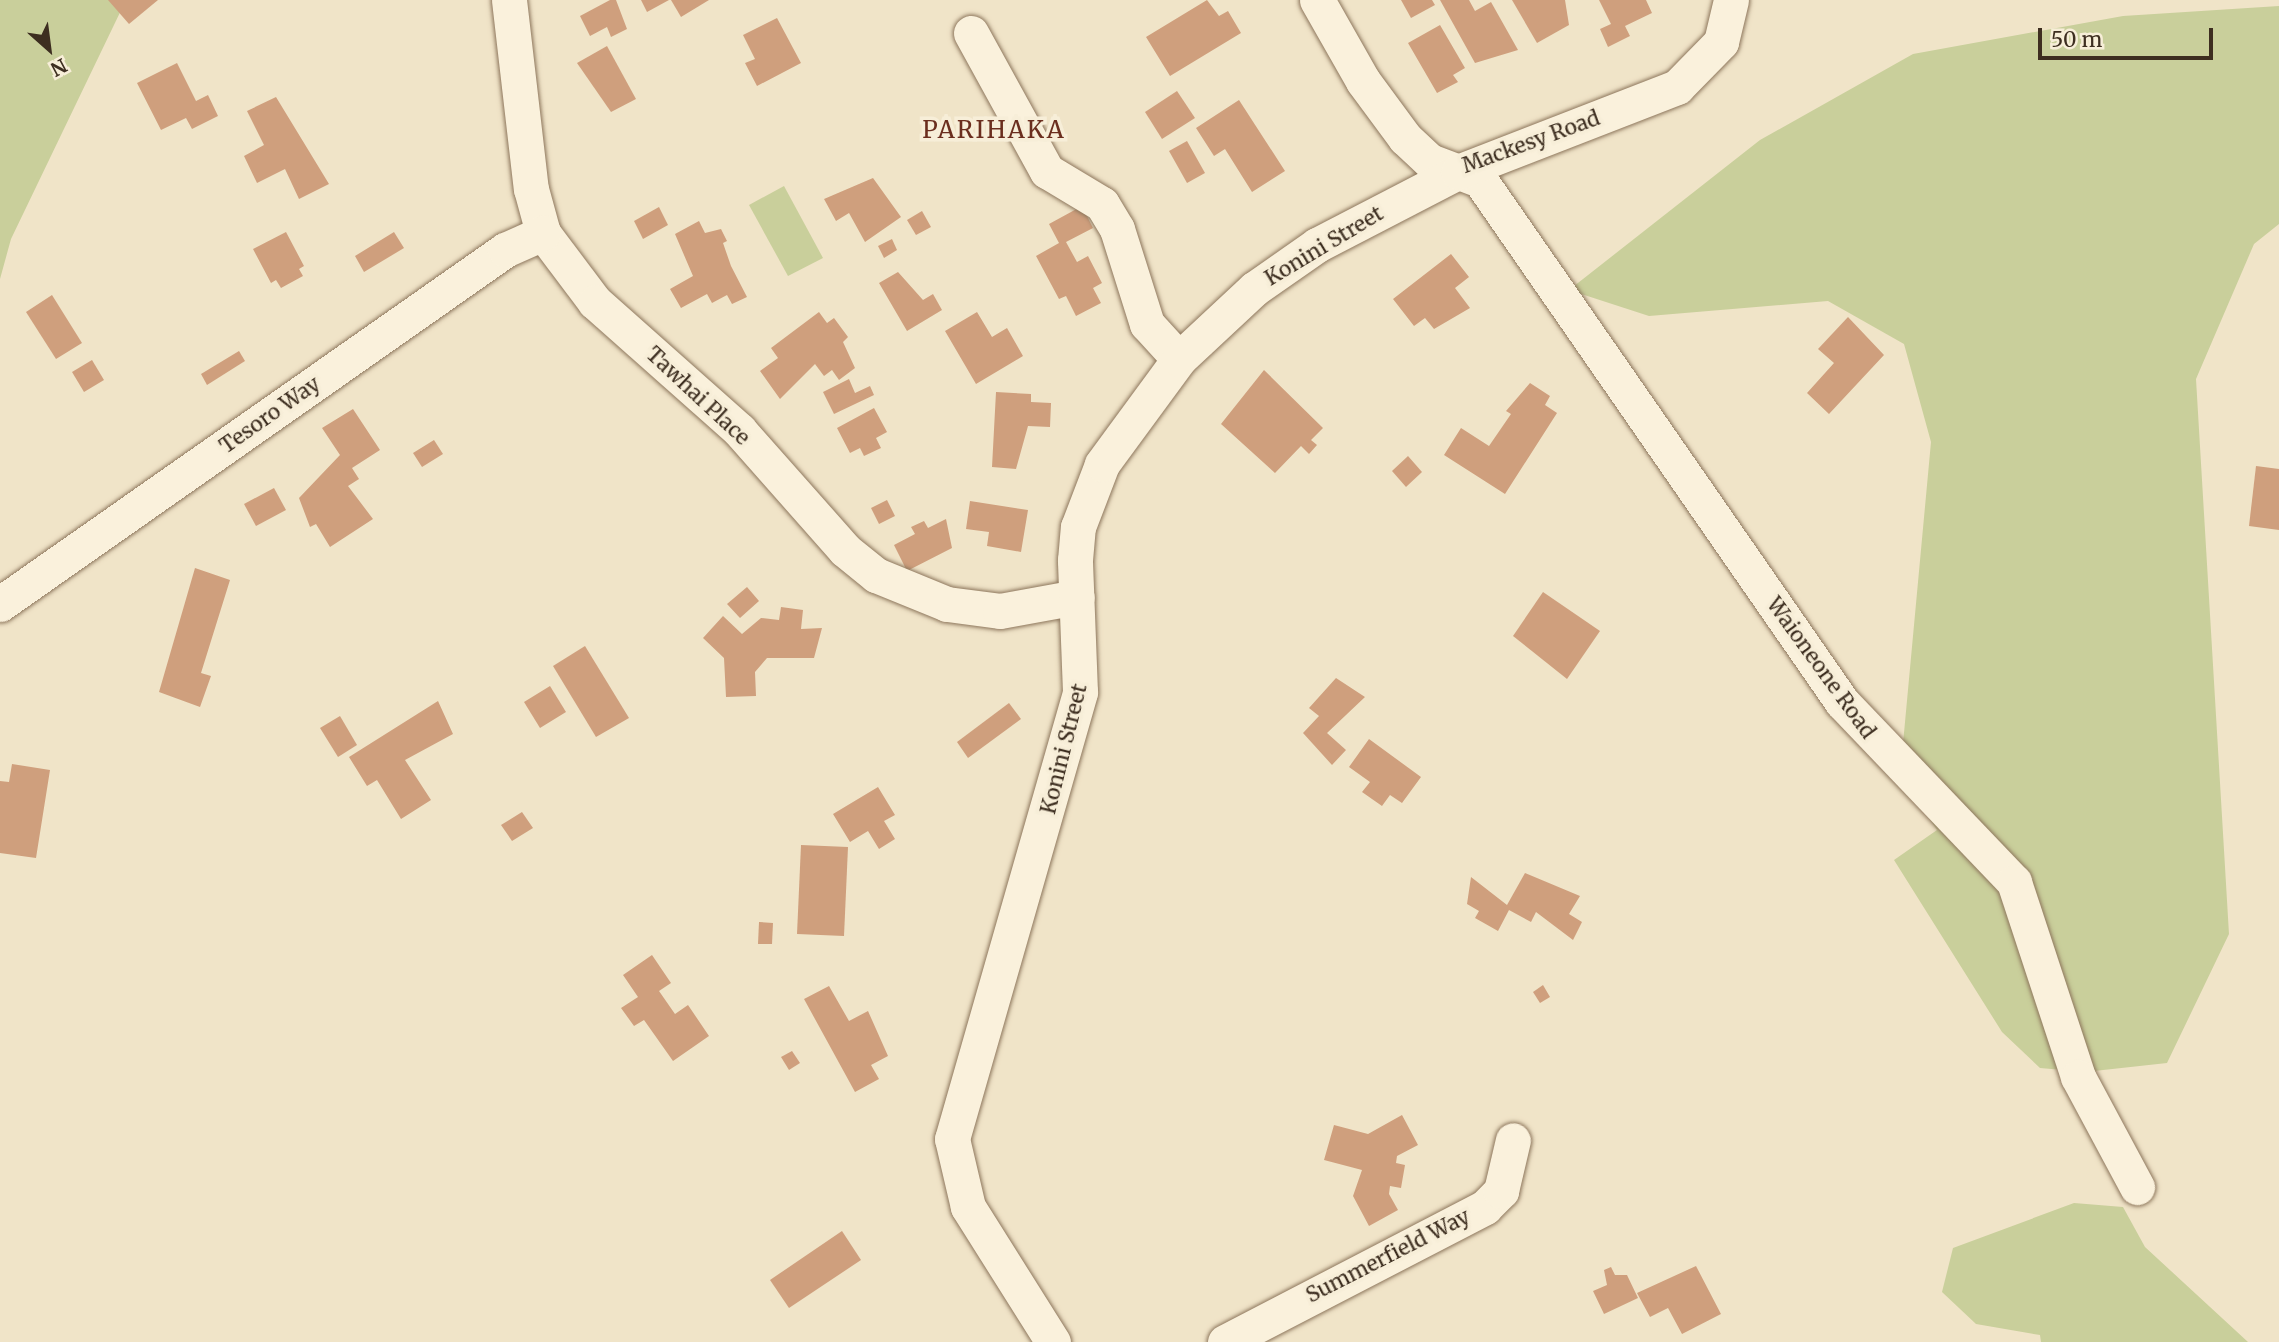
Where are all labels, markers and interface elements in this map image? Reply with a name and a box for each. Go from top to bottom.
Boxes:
north arrow [14,14,84,84]
scale bar [2041,14,2216,58]
text: 50 m [2051,26,2102,53]
text: N [47,53,71,82]
street label: Mackesy Road [1459,105,1603,179]
district label: PARIHAKA [923,116,1065,144]
street label: Konini Street [1260,201,1388,291]
street label: Tawhai Place [641,342,755,450]
street label: Tesoro Way [215,371,325,459]
street label: Waioneone Road [1761,592,1881,744]
street label: Konini Street [1036,681,1092,817]
street label: Summerfield Way [1302,1204,1474,1308]

